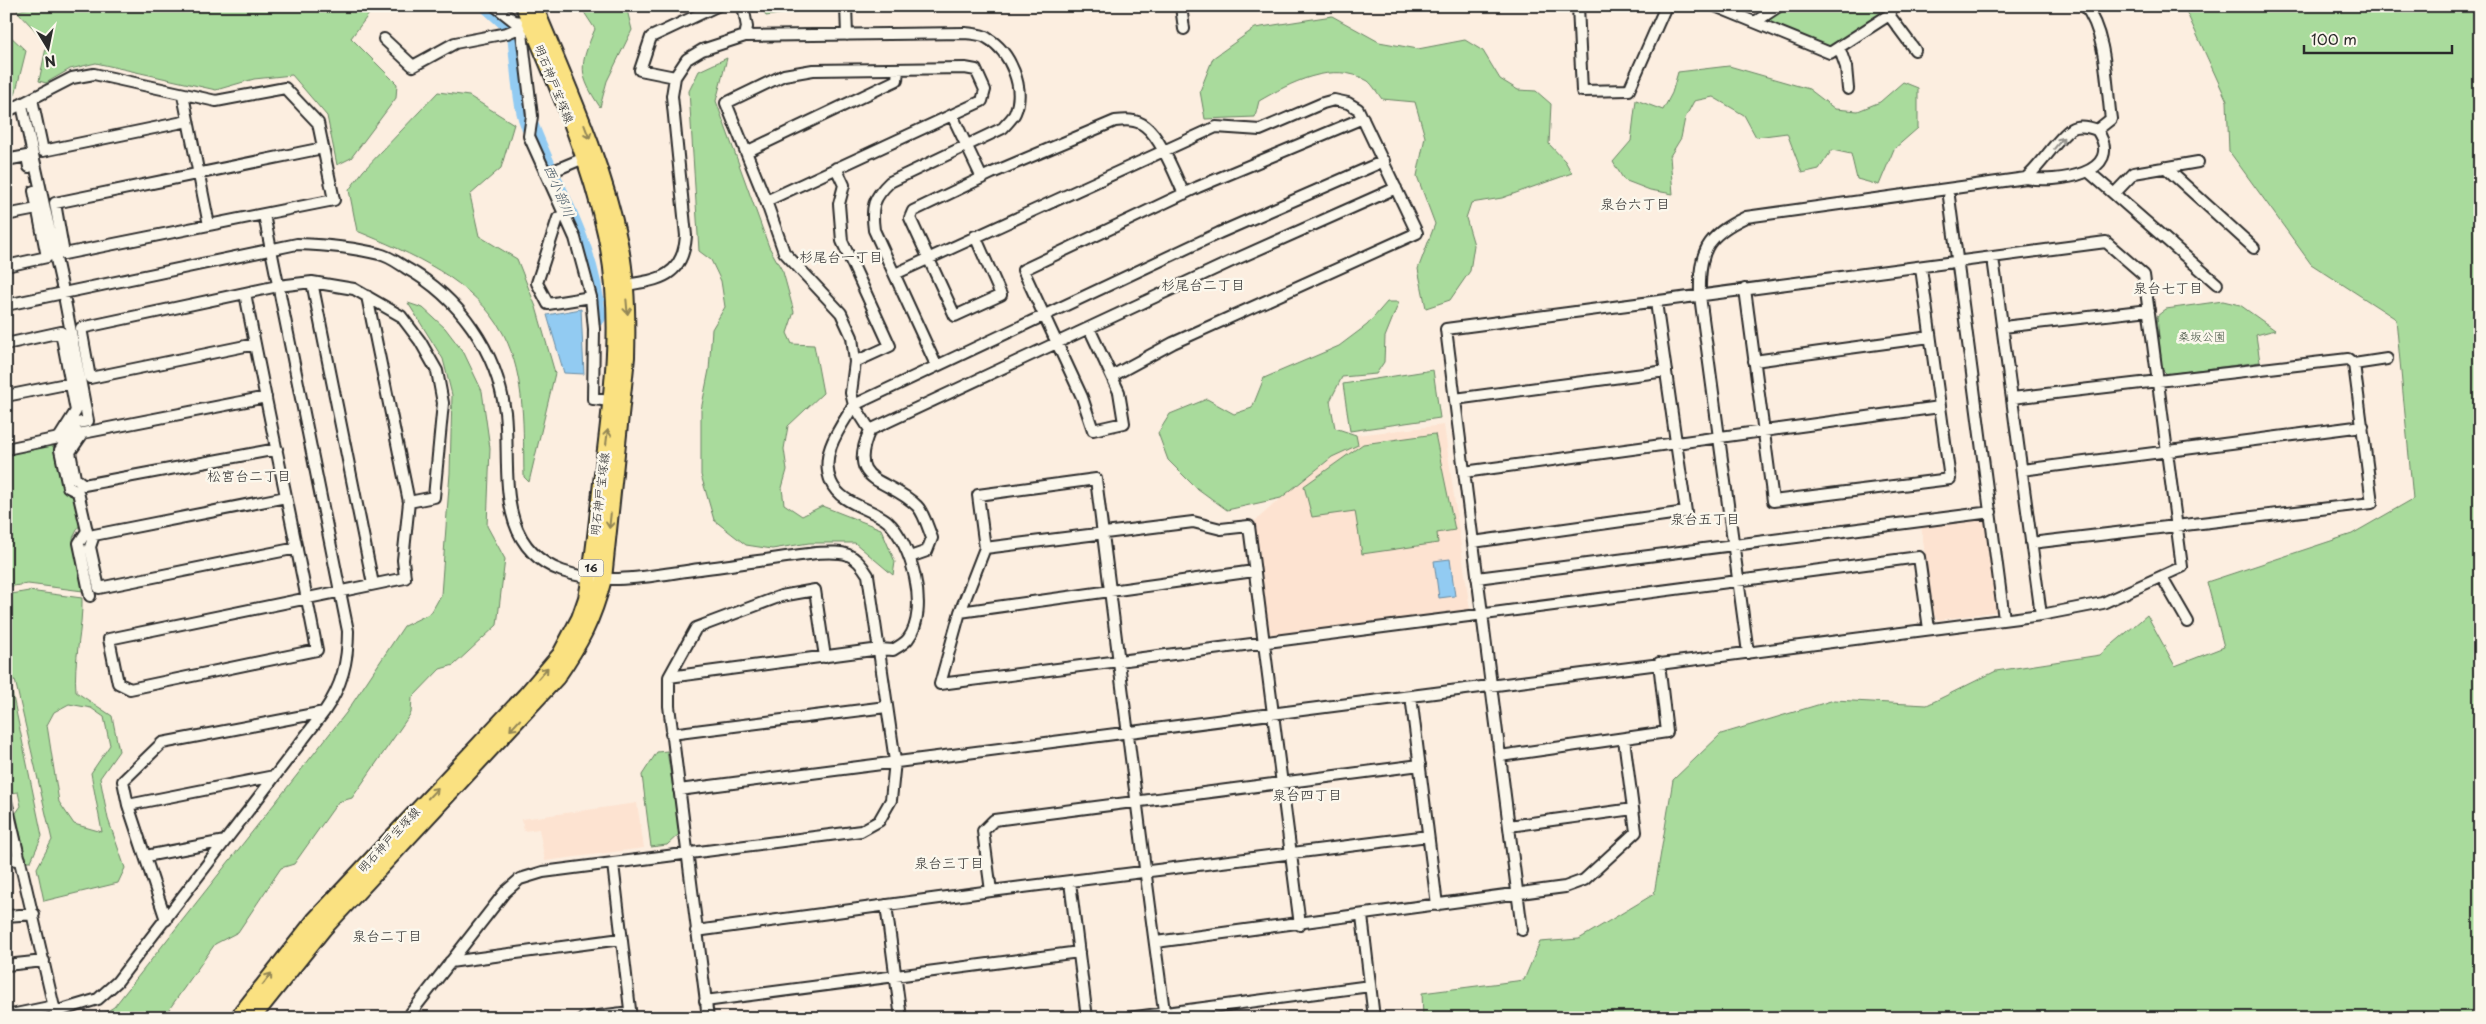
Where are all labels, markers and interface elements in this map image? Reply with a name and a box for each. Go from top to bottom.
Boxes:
north arrow [22,22,72,72]
scale bar [2304,22,2451,54]
text: 100 m [2311,27,2357,50]
street label: 明石神戸宝塚線 [531,41,579,126]
text: N [43,50,58,73]
one-way arrow [583,124,592,139]
one-way arrow [2053,137,2064,150]
water label: 西小部川 [539,161,580,221]
district label: 泉台六丁目 [1600,193,1670,214]
district label: 杉尾台一丁目 [799,246,883,267]
district label: 杉尾台二丁目 [1161,274,1245,295]
district label: 泉台七丁目 [2133,277,2203,298]
one-way arrow [622,298,632,314]
park label: 桑坂公園 [2178,327,2226,345]
one-way arrow [602,429,612,445]
street label: 明石神戸宝塚線 [585,451,613,537]
district label: 松宮台二丁目 [207,465,291,486]
district label: 泉台五丁目 [1670,508,1740,529]
one-way arrow [605,512,615,528]
road number: 16 [578,560,604,576]
one-way arrow [538,667,549,680]
one-way arrow [509,718,521,731]
district label: 泉台四丁目 [1272,784,1342,805]
one-way arrow [427,786,439,799]
street label: 明石神戸宝塚線 [353,802,424,876]
district label: 泉台三丁目 [914,852,984,873]
district label: 泉台二丁目 [352,925,422,946]
one-way arrow [262,972,272,986]

